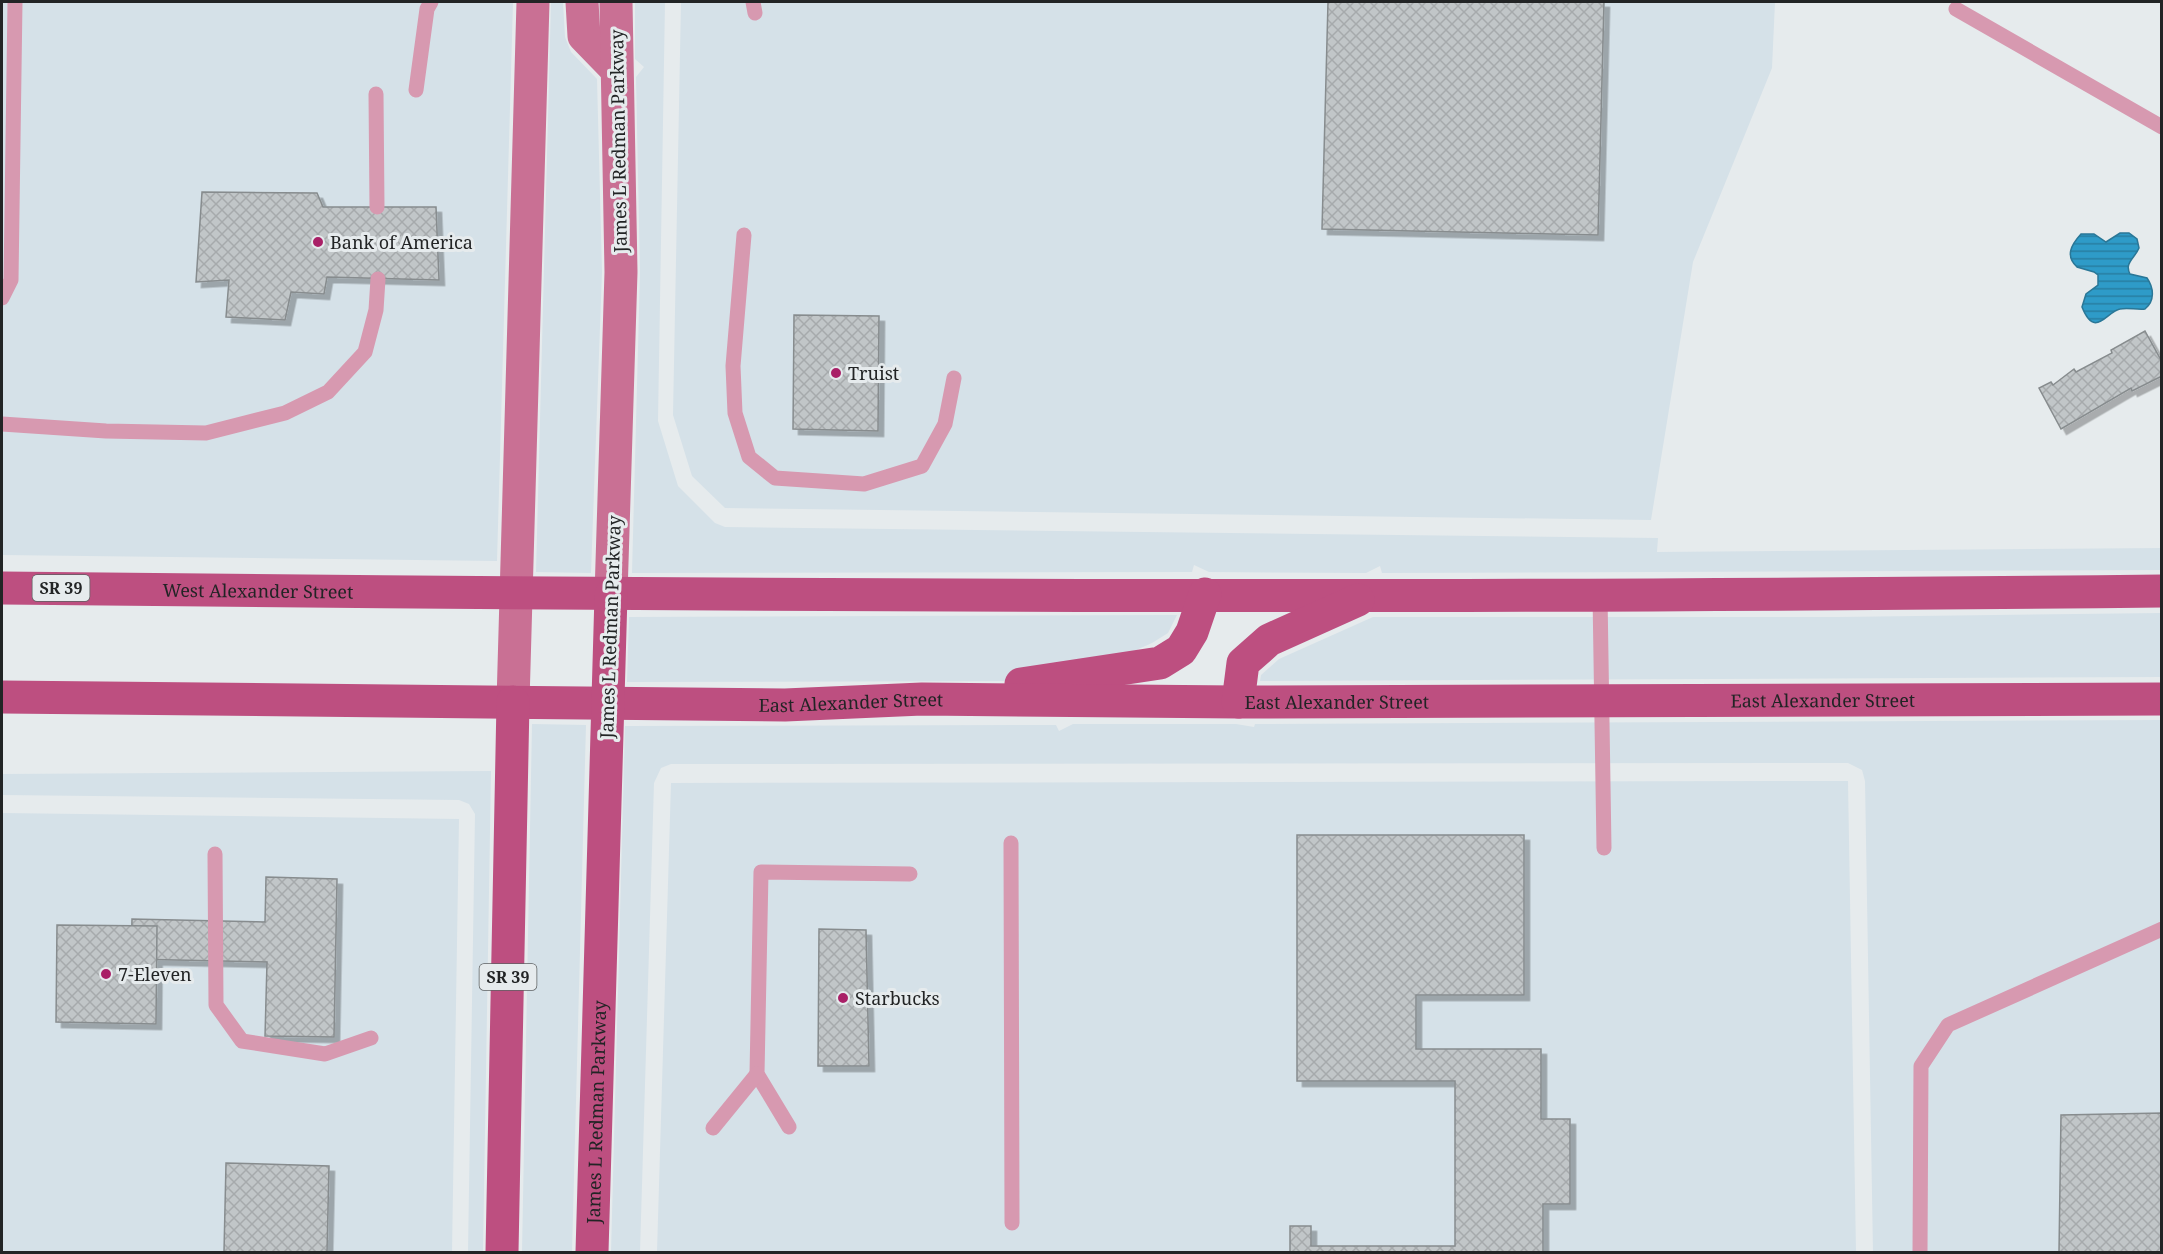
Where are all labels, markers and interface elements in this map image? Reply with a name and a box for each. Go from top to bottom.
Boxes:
street label: James L Redman Parkway [604,28,632,254]
place label: Bank of America [330,230,473,254]
marker: Bank of America [311,235,325,249]
place label: Truist [848,361,899,385]
marker: Truist [829,366,843,380]
street label: James L Redman Parkway [594,514,626,740]
road number: SR 39 [32,575,90,601]
street label: West Alexander Street [162,578,353,603]
street label: East Alexander Street [758,687,943,717]
street label: East Alexander Street [1730,688,1915,712]
street label: East Alexander Street [1244,689,1429,714]
place label: 7-Eleven [118,962,192,986]
road number: SR 39 [480,964,536,990]
marker: 7-Eleven [99,967,113,981]
place label: Starbucks [855,986,940,1010]
marker: Starbucks [836,991,850,1005]
street label: James L Redman Parkway [581,999,611,1225]

